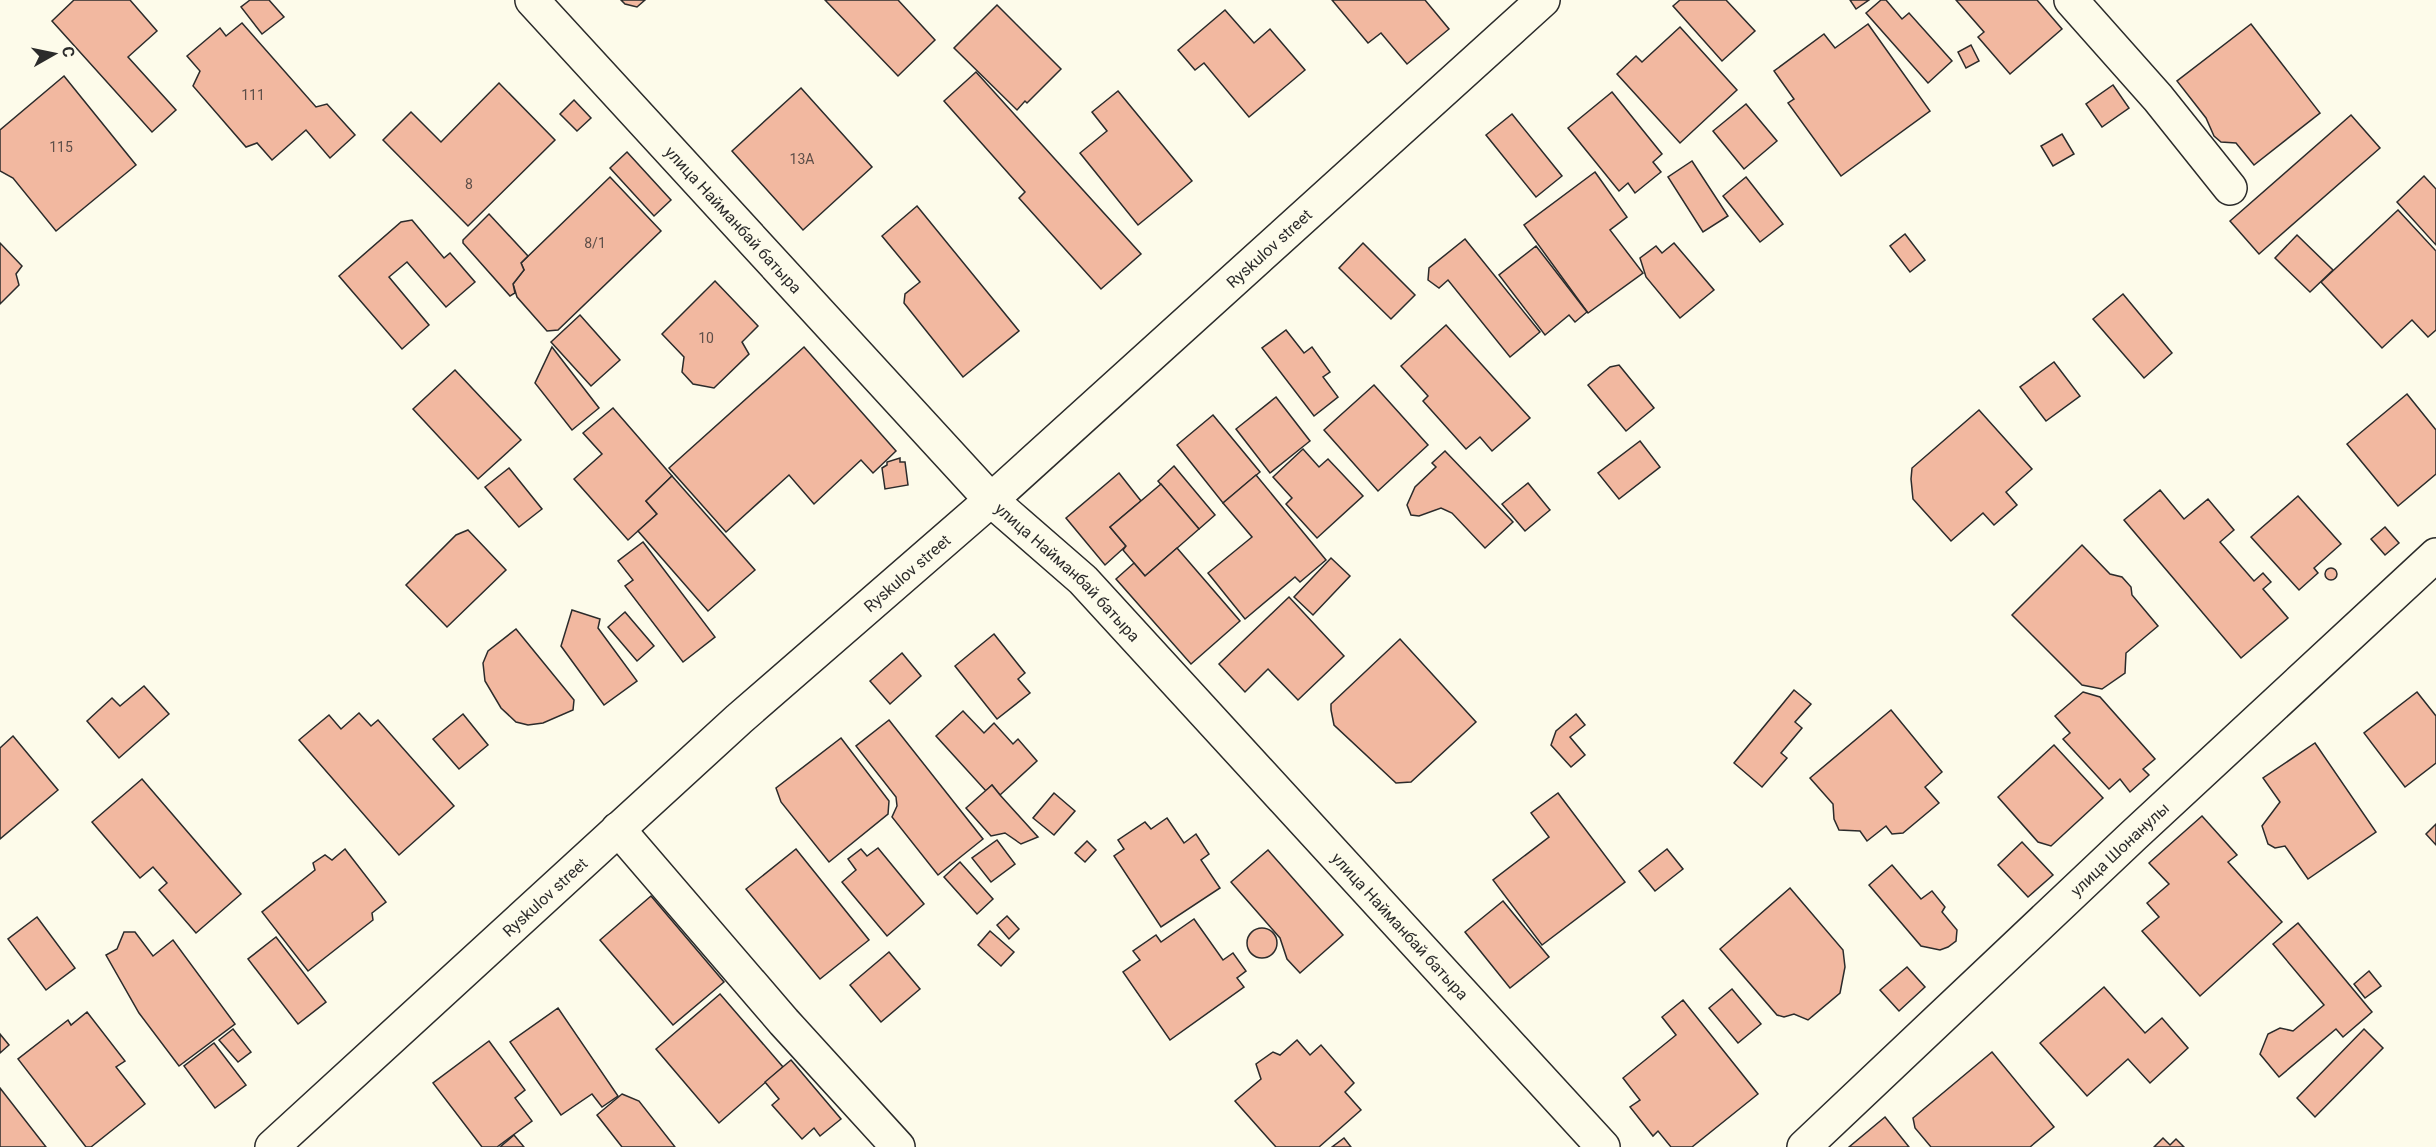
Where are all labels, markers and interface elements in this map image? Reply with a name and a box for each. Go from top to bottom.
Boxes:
north arrow [24,24,84,84]
text: С [58,45,79,58]
house number: 111 [241,87,265,103]
house number: 115 [49,139,73,155]
street label: улица Найманбай батыра [661,142,805,297]
house number: 13А [790,151,814,167]
house number: 8 [465,176,473,192]
street label: Ryskulov street [1223,205,1316,292]
house number: 8/1 [584,235,606,251]
house number: 10 [698,330,714,346]
street label: улица Найманбай батыра [991,499,1144,646]
street label: Ryskulov street [860,531,954,616]
street label: улица Шонанулы [2067,799,2173,900]
street label: улица Найманбай батыра [1328,849,1472,1004]
street label: Ryskulov street [499,854,591,941]

